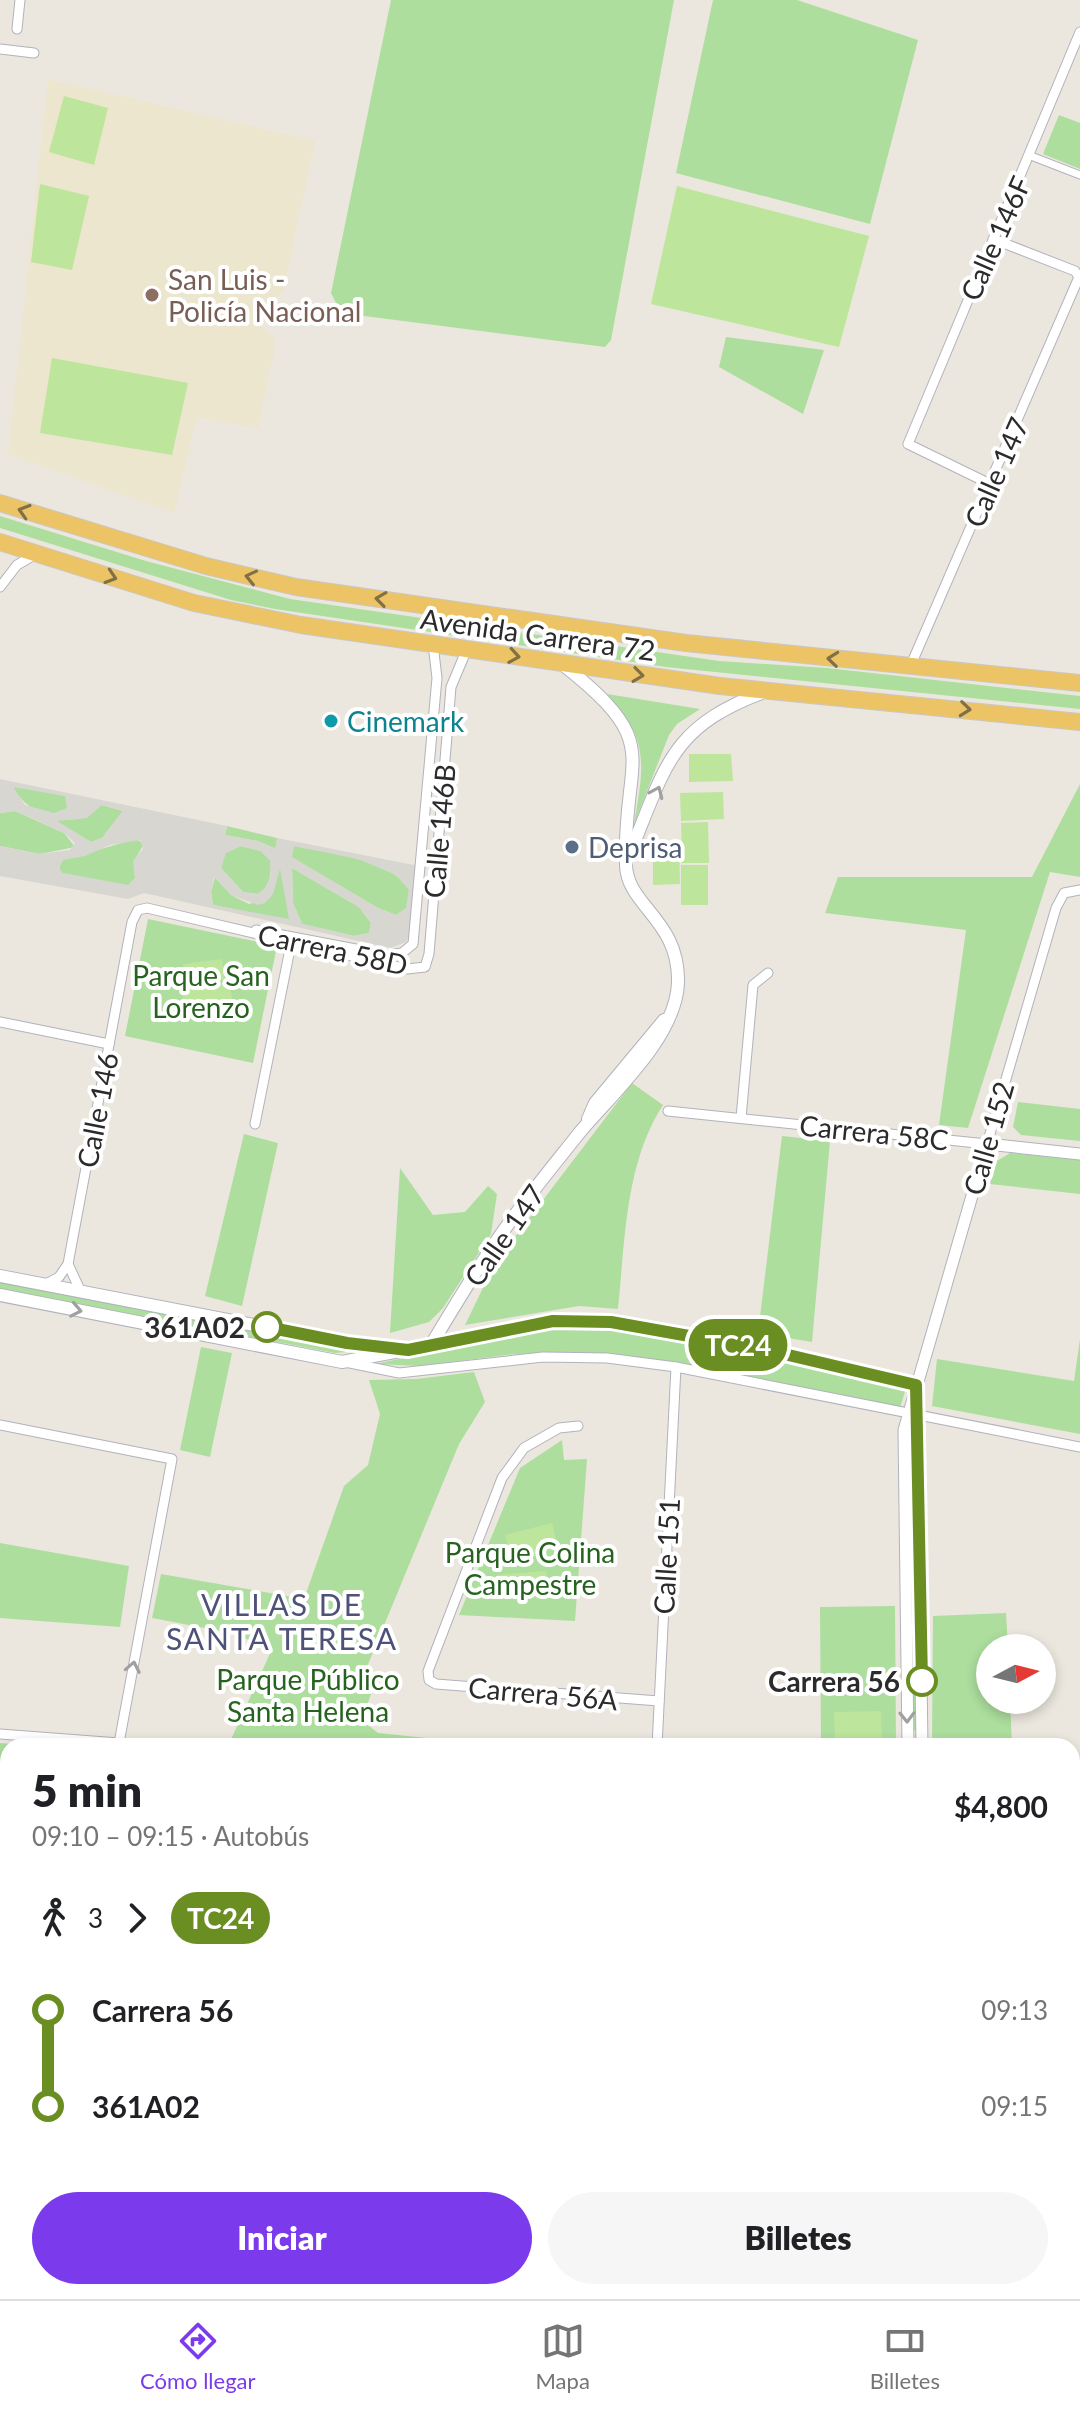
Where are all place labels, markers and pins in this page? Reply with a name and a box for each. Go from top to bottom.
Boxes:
place label: San Luis - Policía Nacional [168,262,361,328]
marker: San Luis - Policía Nacional [143,286,161,304]
place label: Cinemark [347,704,465,738]
marker: Cinemark [322,712,340,730]
place label: Deprisa [588,830,683,864]
marker: Deprisa [563,838,581,856]
place label: 361A02 [144,1310,245,1344]
marker: 361A02 [252,1312,282,1342]
place label: Carrera 56 [768,1664,900,1698]
marker: Carrera 56 [907,1666,937,1696]

